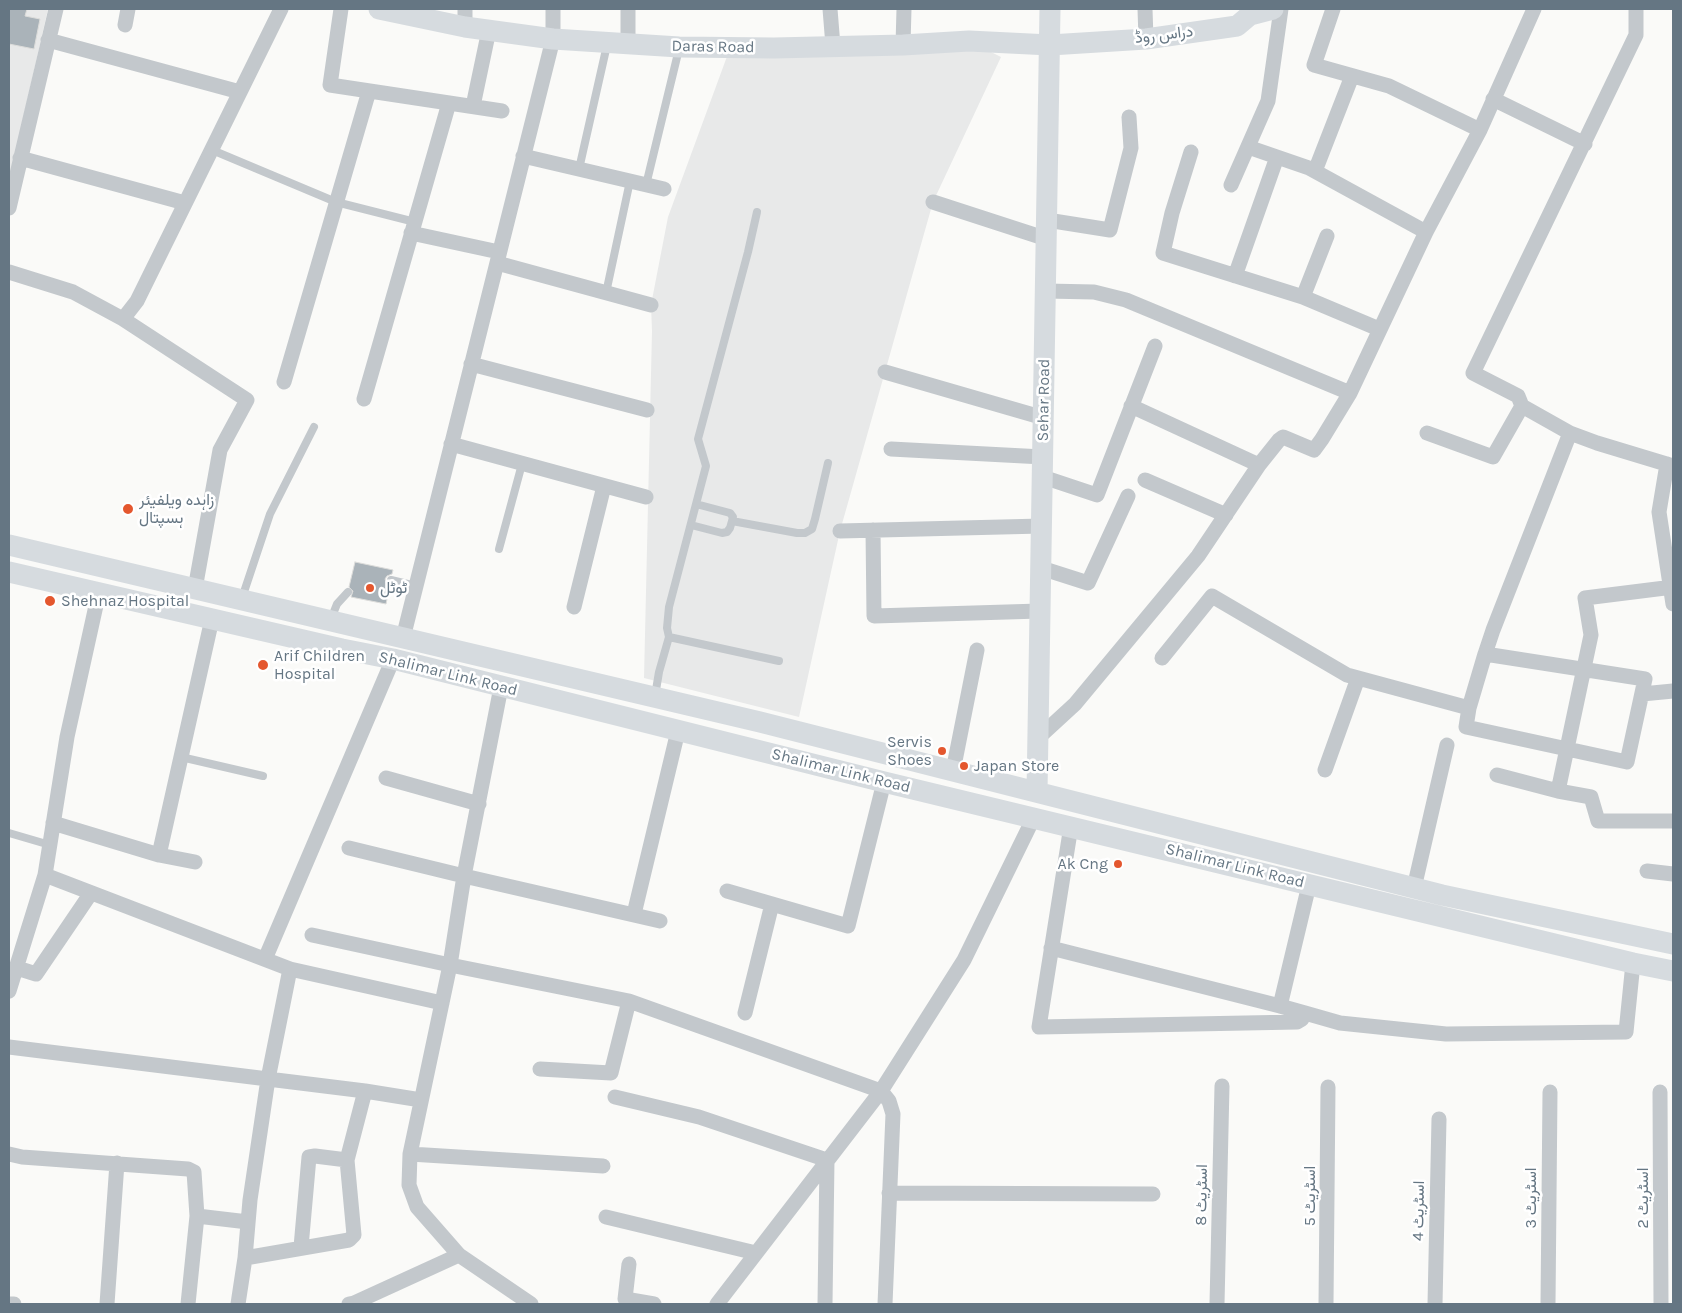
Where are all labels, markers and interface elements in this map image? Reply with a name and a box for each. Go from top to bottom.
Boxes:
street label: دراس روڈ [1134,22,1194,48]
street label: Daras Road [671,37,755,57]
street label: Sehar Road [1034,358,1054,442]
place label: زاہدہ ویلفیئر ہسپتال [139,490,214,528]
marker: زاہدہ ویلفیئر ہسپتال [121,502,135,516]
place label: ٹوٹل [380,578,407,598]
marker: ٹوٹل [364,582,376,594]
place label: Shehnaz Hospital [61,591,189,611]
marker: Shehnaz Hospital [43,594,57,608]
place label: Arif Children Hospital [274,646,365,684]
street label: Shalimar Link Road [377,647,519,701]
marker: Arif Children Hospital [256,658,270,672]
place label: Servis Shoes [887,732,932,770]
street label: Shalimar Link Road [770,744,912,798]
marker: Servis Shoes [936,745,948,757]
place label: Japan Store [974,756,1059,776]
marker: Japan Store [958,760,970,772]
street label: Shalimar Link Road [1164,839,1306,893]
place label: Ak Cng [1057,854,1108,874]
marker: Ak Cng [1112,858,1124,870]
street label: اسٹریٹ 8 [1192,1164,1212,1226]
street label: اسٹریٹ 5 [1300,1166,1320,1226]
street label: اسٹریٹ 3 [1521,1167,1541,1229]
street label: اسٹریٹ 2 [1633,1168,1653,1228]
street label: اسٹریٹ 4 [1409,1181,1429,1241]

